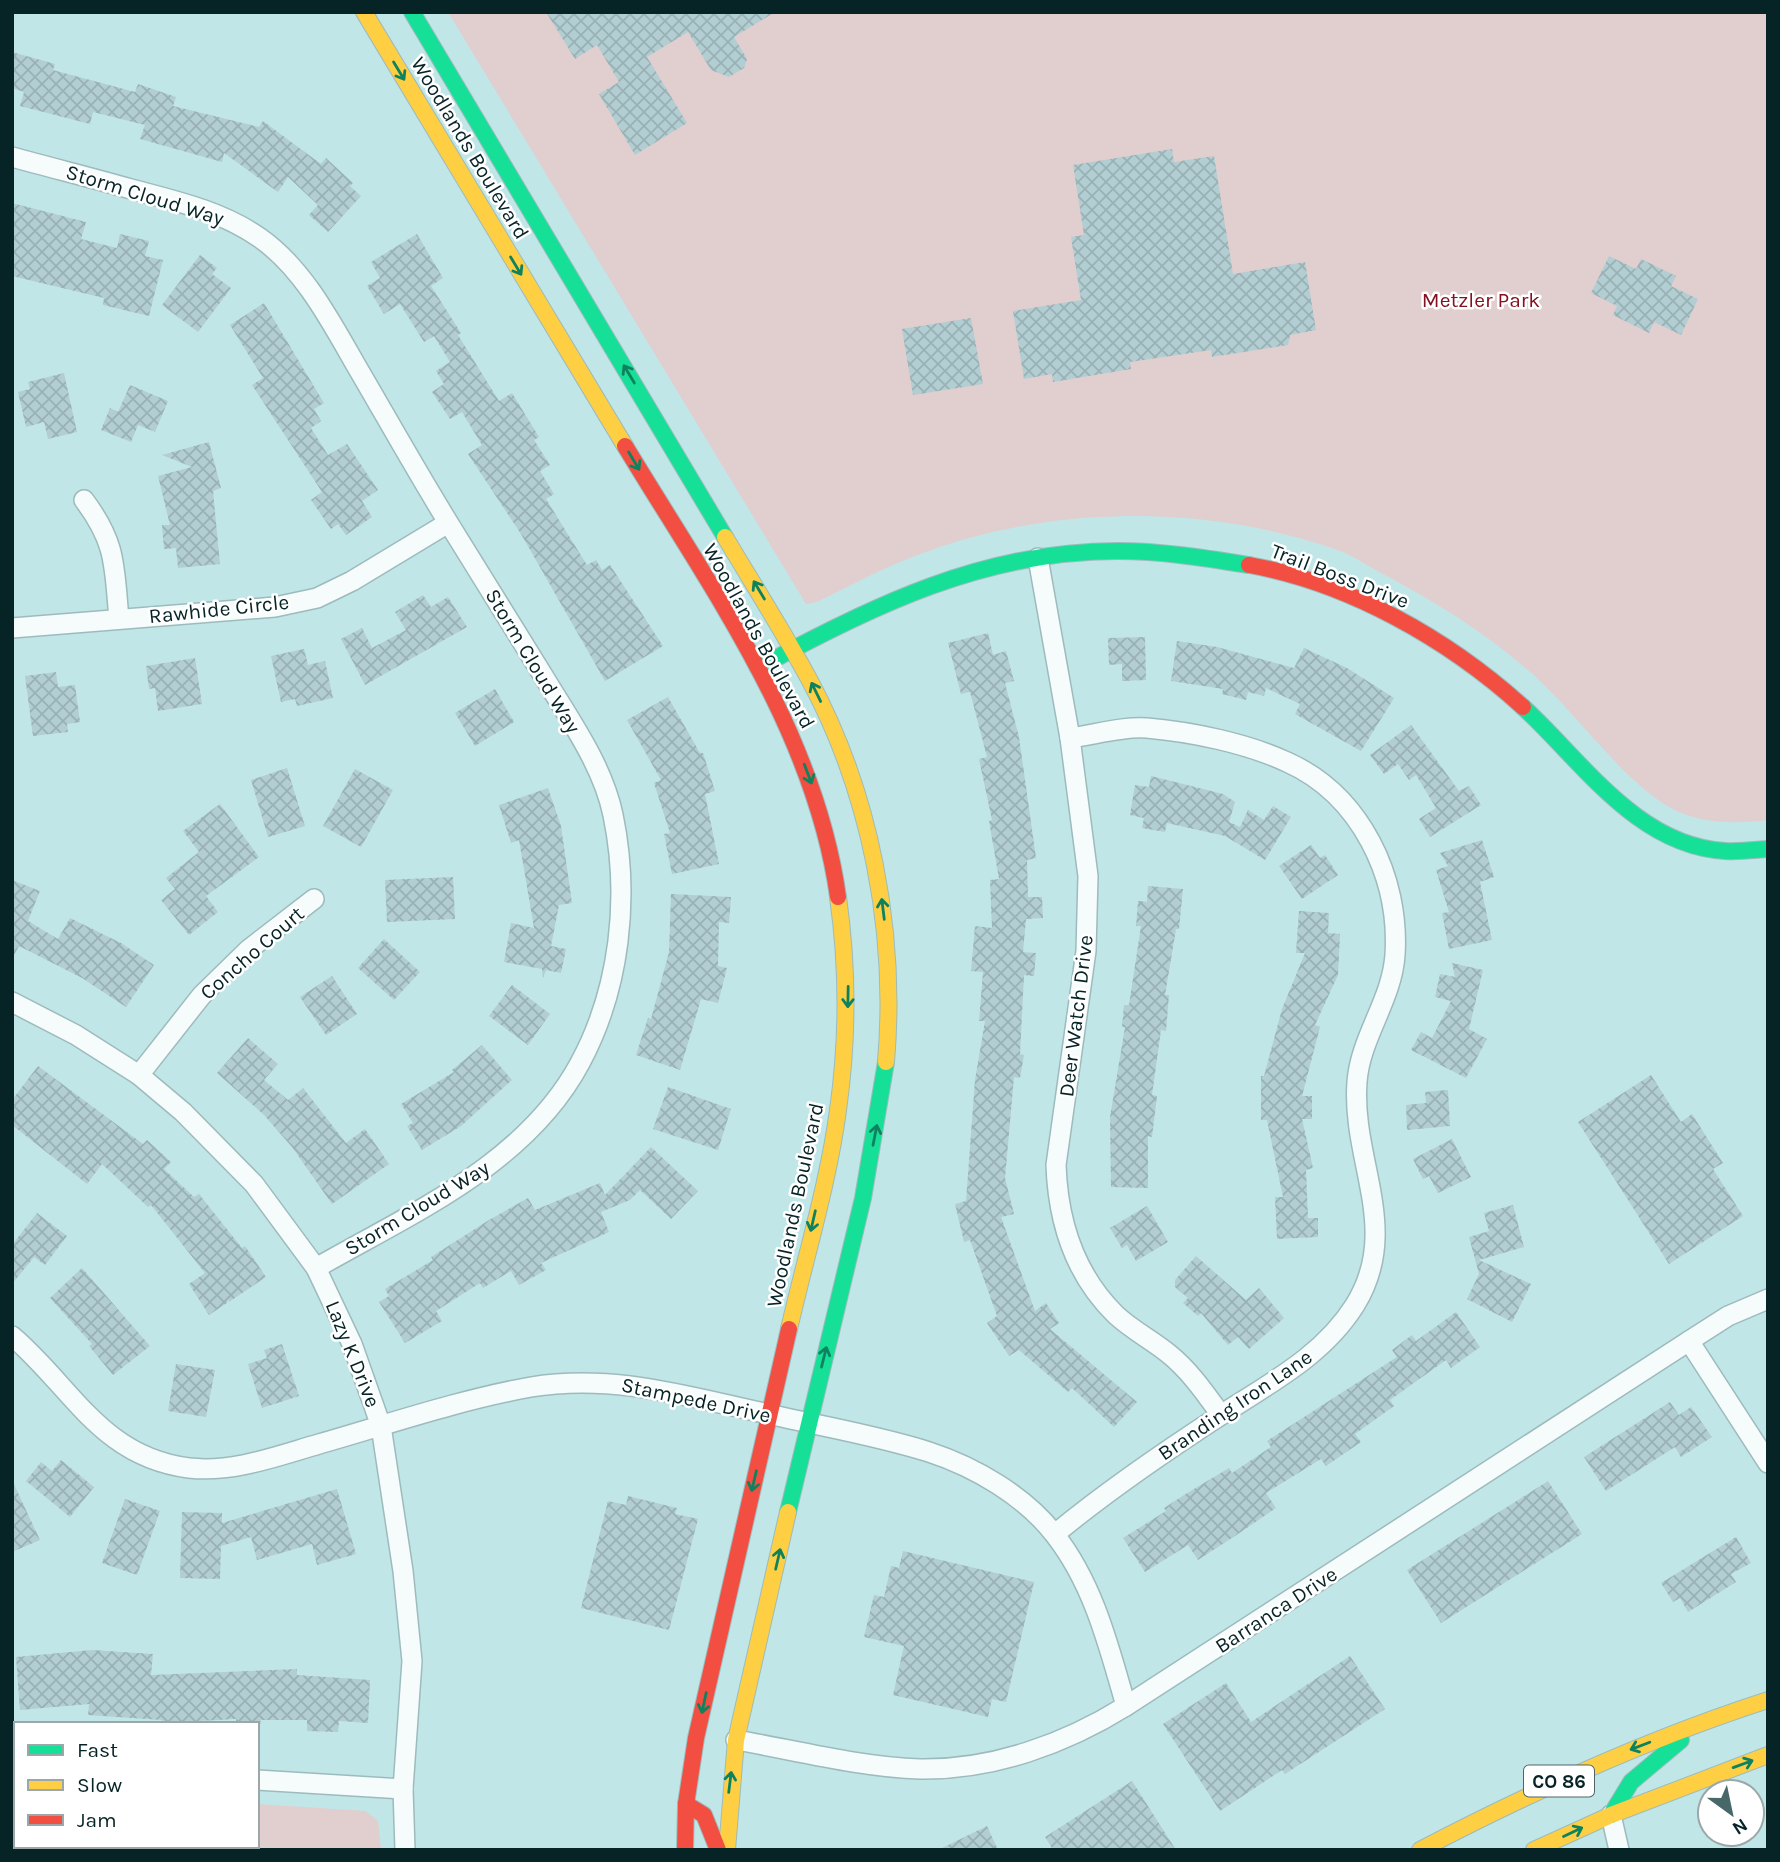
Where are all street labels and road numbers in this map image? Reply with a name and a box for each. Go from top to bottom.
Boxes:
street label: Woodlands Boulevard [406,53,534,243]
street label: Storm Cloud Way [63,160,227,231]
street label: Woodlands Boulevard [698,539,820,733]
street label: Trail Boss Drive [1268,539,1412,613]
street label: Storm Cloud Way [480,584,586,738]
street label: Rawhide Circle [148,590,290,628]
street label: Concho Court [195,901,309,1005]
street label: Deer Watch Drive [1054,934,1098,1098]
street label: Woodlands Boulevard [762,1101,828,1309]
street label: Storm Cloud Way [340,1155,494,1261]
street label: Lazy K Drive [321,1297,385,1411]
street label: Branding Iron Lane [1153,1345,1317,1465]
street label: Stampede Drive [619,1372,773,1428]
street label: Barranca Drive [1211,1562,1341,1658]
road number: CO 86 [1524,1765,1594,1796]

